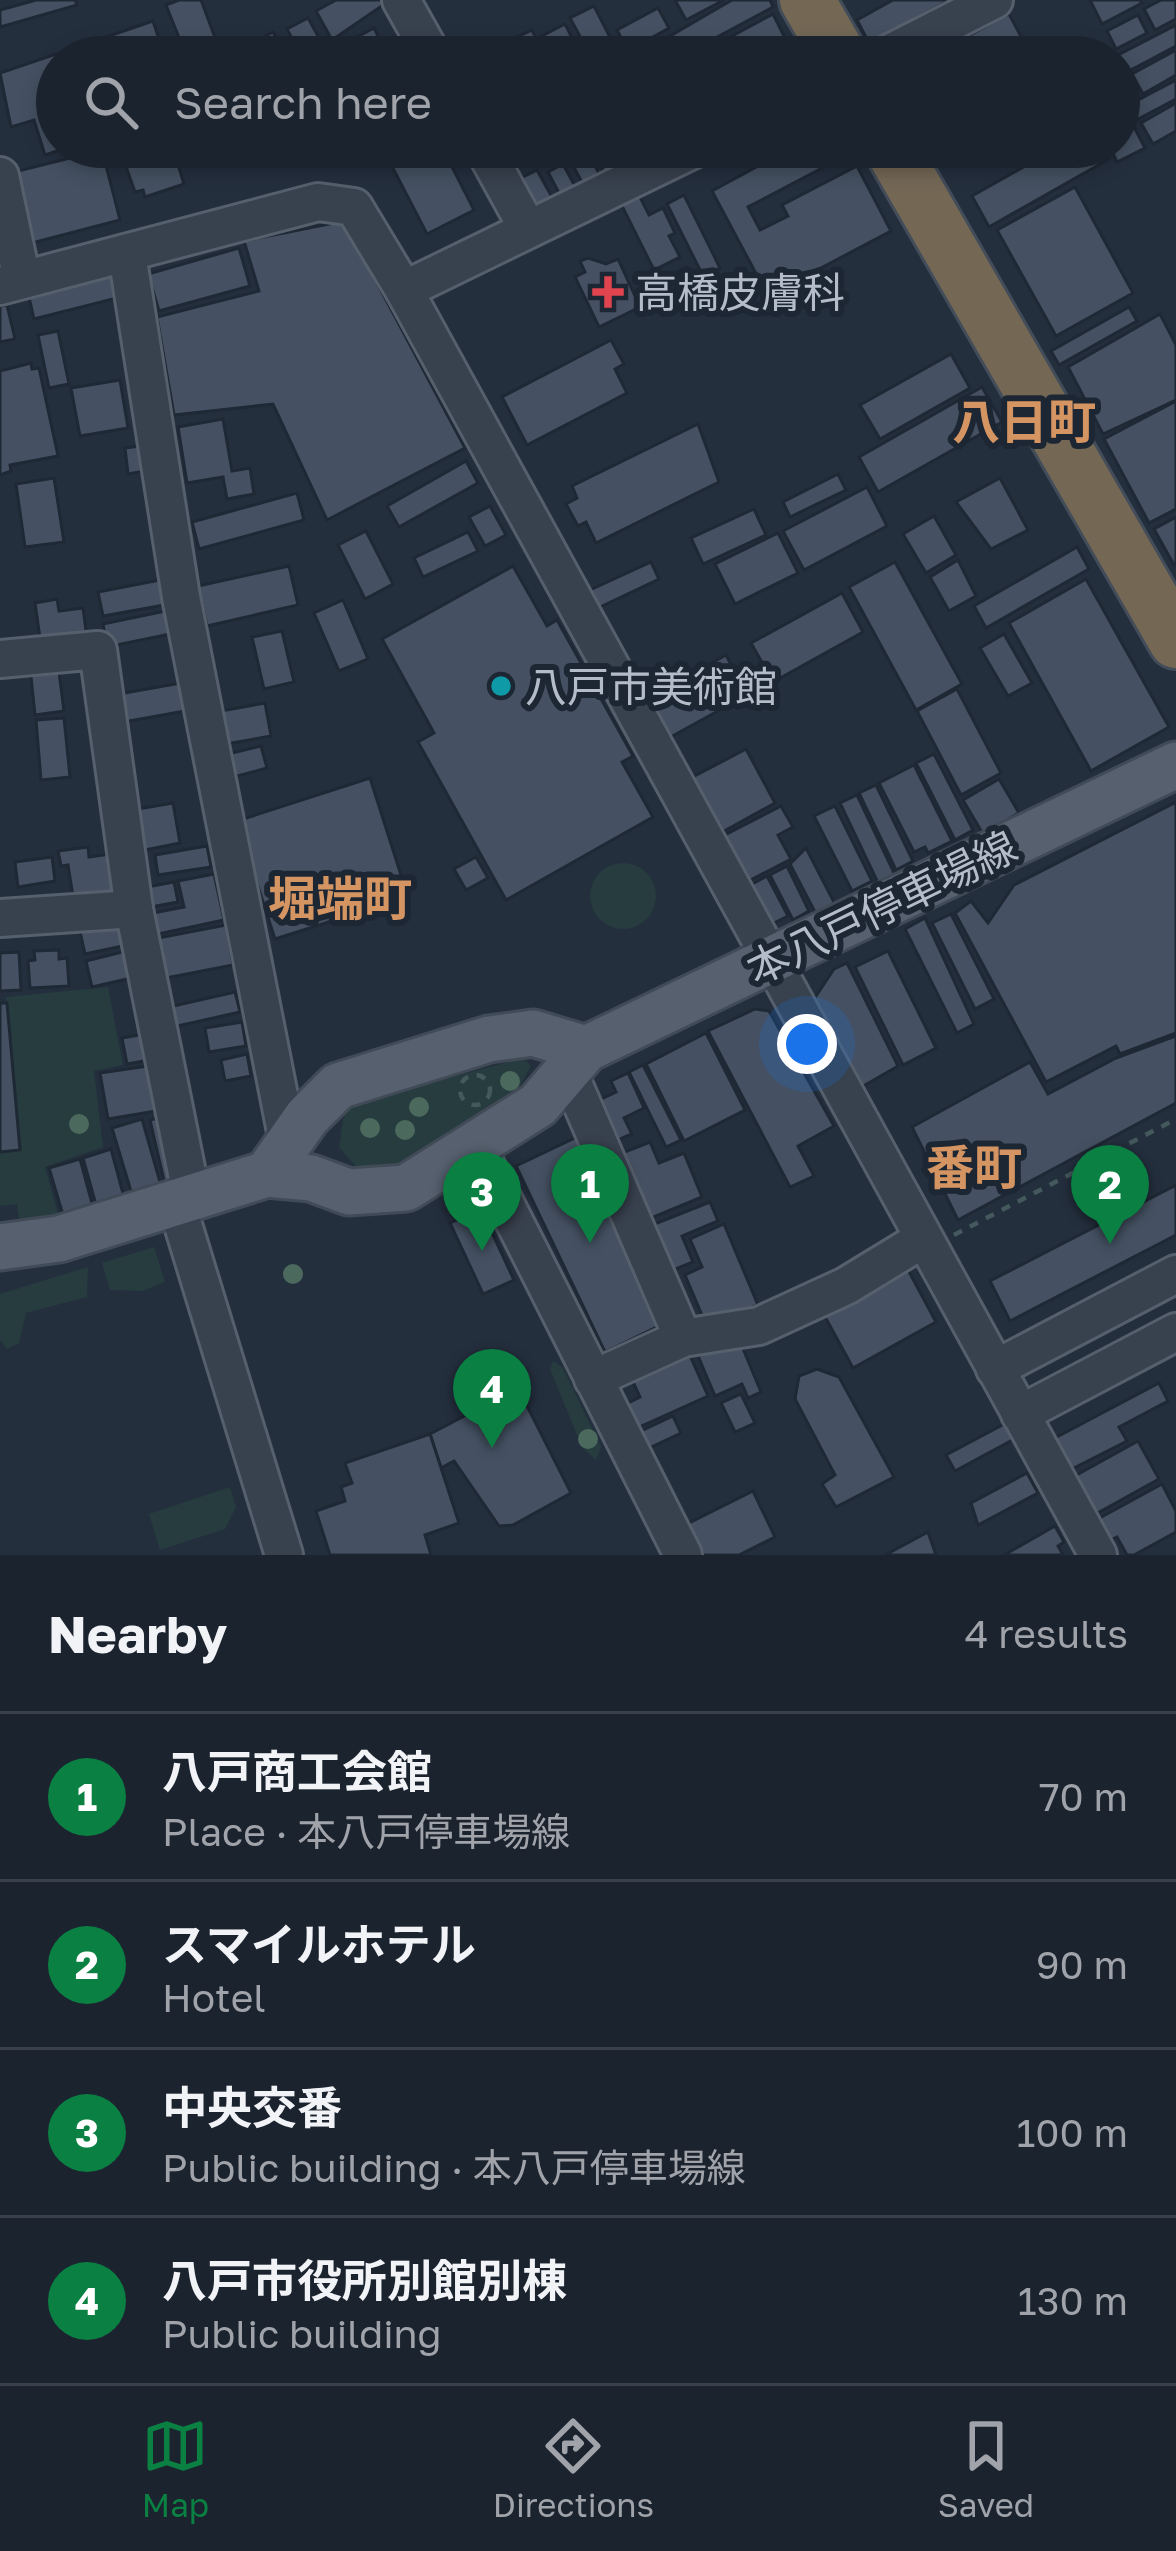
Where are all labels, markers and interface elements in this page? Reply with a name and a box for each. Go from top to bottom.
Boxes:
search box [36,36,1140,168]
icon: search [78,69,144,135]
text: Search here [174,75,432,129]
place label: 高橋皮膚科 [635,267,845,317]
marker: 高橋皮膚科 [592,276,624,308]
district label: 八日町 [952,392,1096,450]
place label: 八戸市美術館 [525,661,777,711]
marker: 八戸市美術館 [488,673,514,699]
street label: 本八戸停車場線 [738,820,1024,994]
district label: 堀端町 [268,869,412,927]
your location [777,1014,837,1074]
district label: 番町 [926,1138,1022,1196]
pin: 1 [551,1144,629,1243]
pin: 2 [1071,1145,1149,1244]
pin: 3 [443,1152,521,1251]
pin: 4 [453,1349,531,1448]
text: Nearby [48,1603,227,1664]
text: 4 results [965,1610,1128,1657]
text: 八戸商工会館 [162,1744,432,1798]
text: 1 [77,1773,97,1820]
text: 70 m [1039,1773,1128,1820]
text: Place · 本八戸停車場線 [162,1808,570,1855]
text: スマイルホテル [162,1917,476,1971]
text: 2 [75,1941,99,1988]
text: 90 m [1036,1941,1128,1988]
text: Hotel [162,1974,266,2021]
text: 中央交番 [162,2080,342,2134]
text: 3 [75,2109,99,2156]
text: 100 m [1016,2109,1128,2156]
text: Public building · 本八戸停車場線 [162,2144,746,2191]
text: 八戸市役所別館別棟 [162,2253,567,2307]
text: 4 [75,2277,99,2324]
text: 130 m [1018,2277,1128,2324]
text: Public building [162,2310,442,2357]
tab: Map [142,2413,209,2524]
tab: Directions [493,2413,654,2524]
tab: Saved [938,2413,1034,2524]

